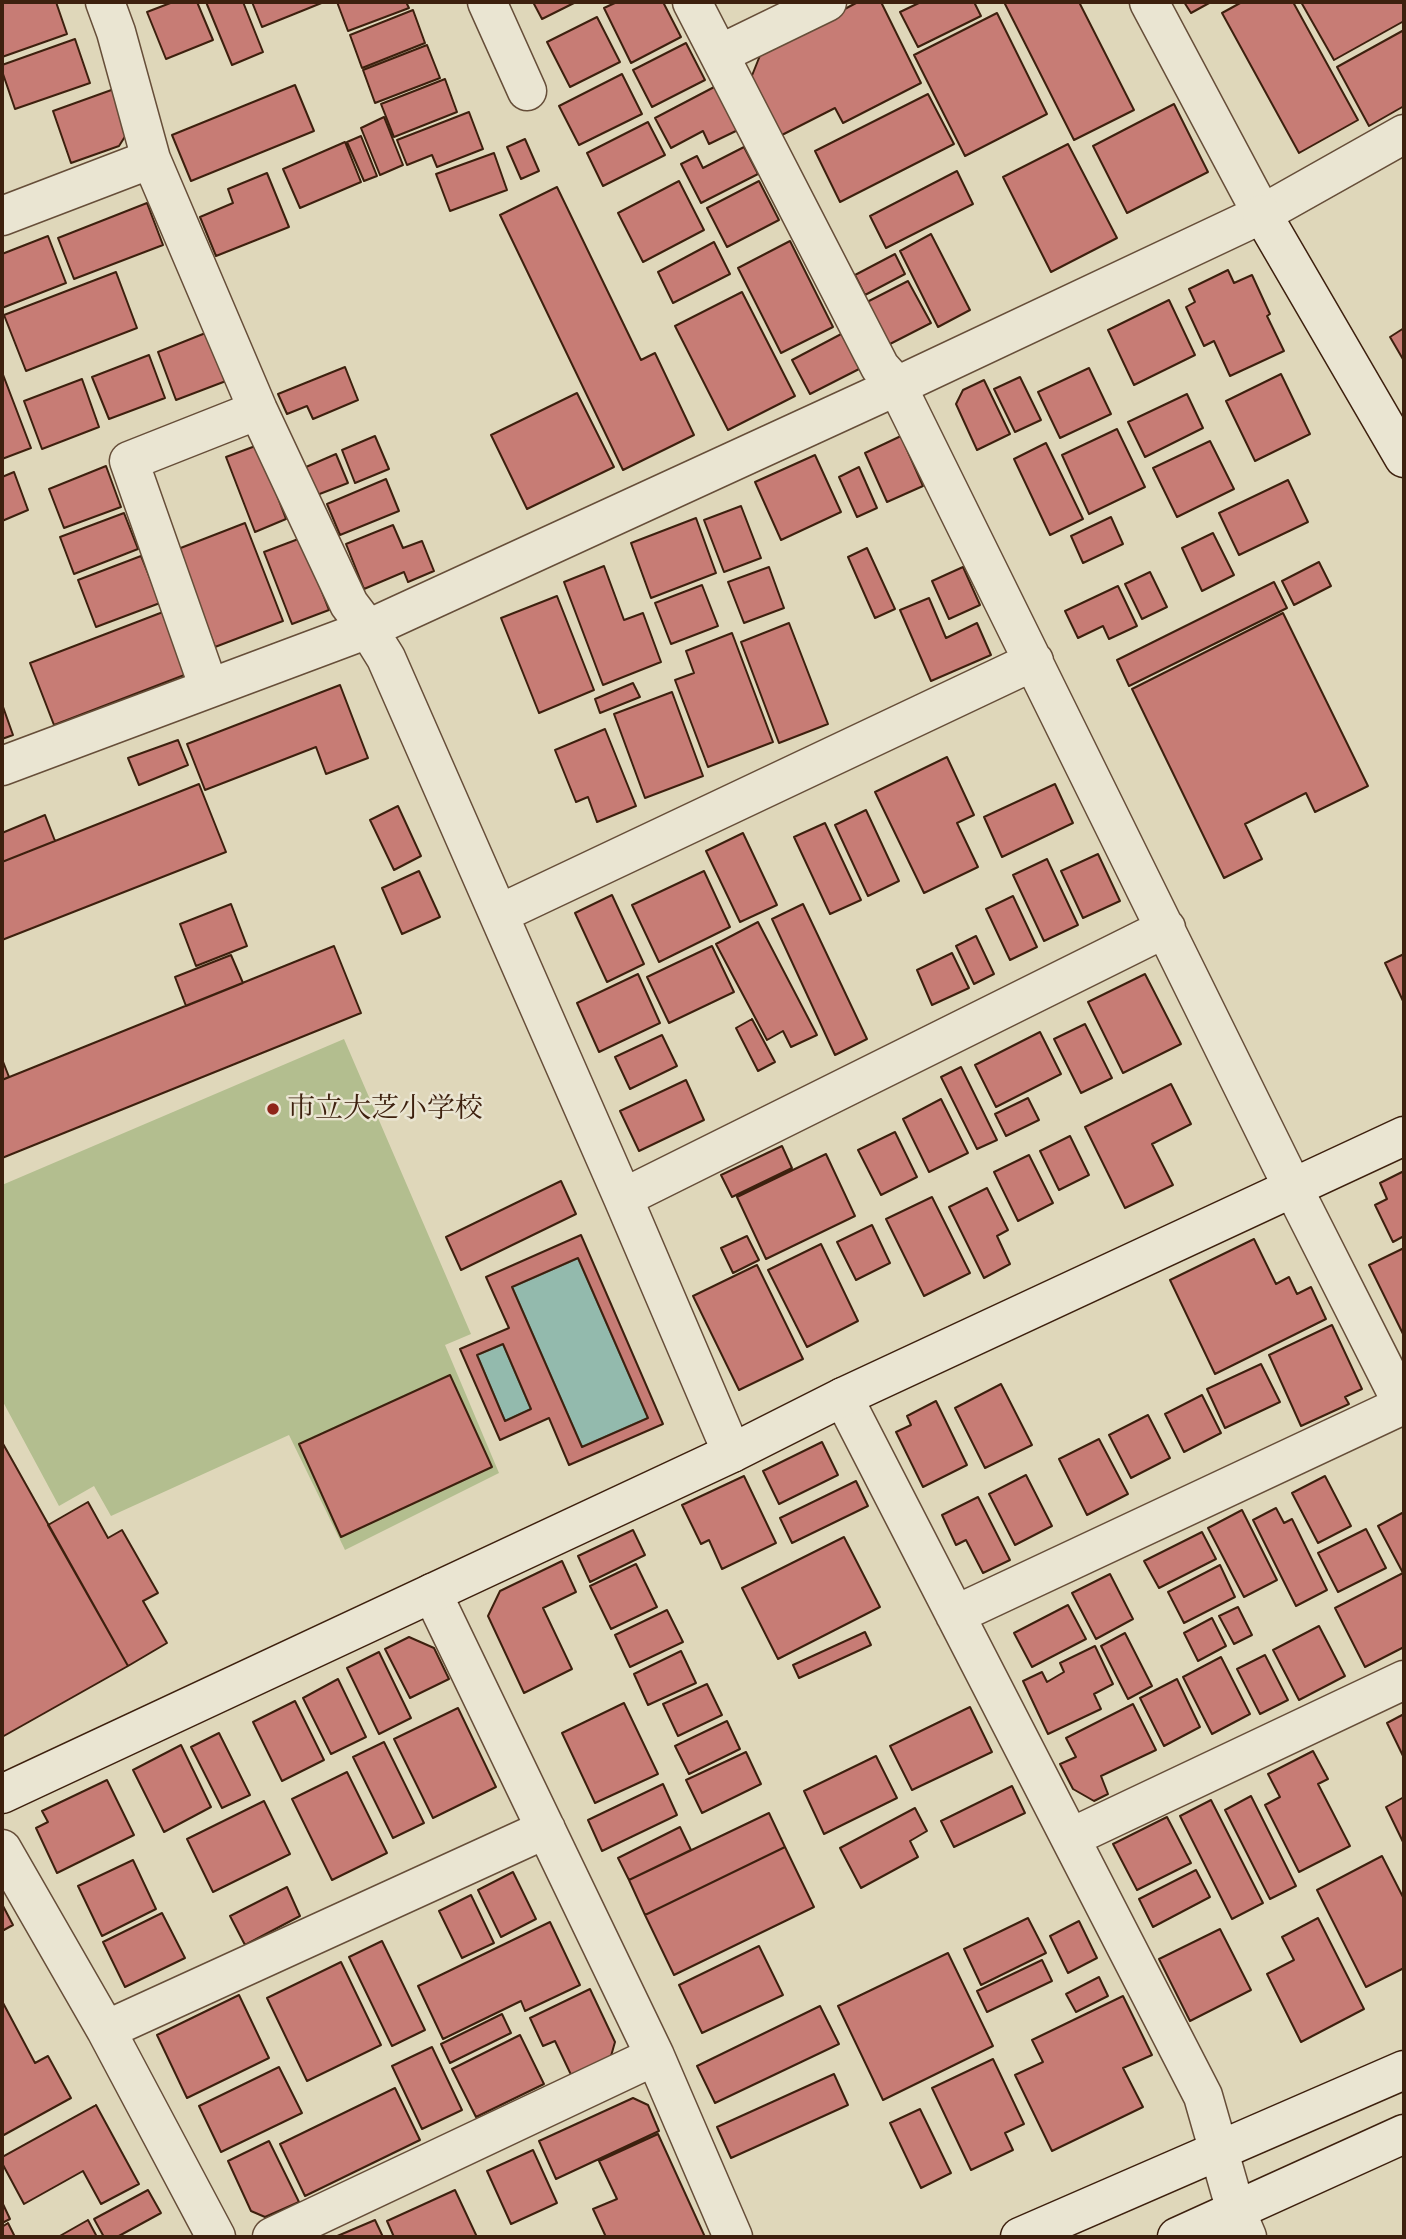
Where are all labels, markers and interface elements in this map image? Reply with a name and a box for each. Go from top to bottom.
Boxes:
place label: 市立大芝小学校 [287,1092,483,1126]
marker: 市立大芝小学校 [265,1101,281,1117]

